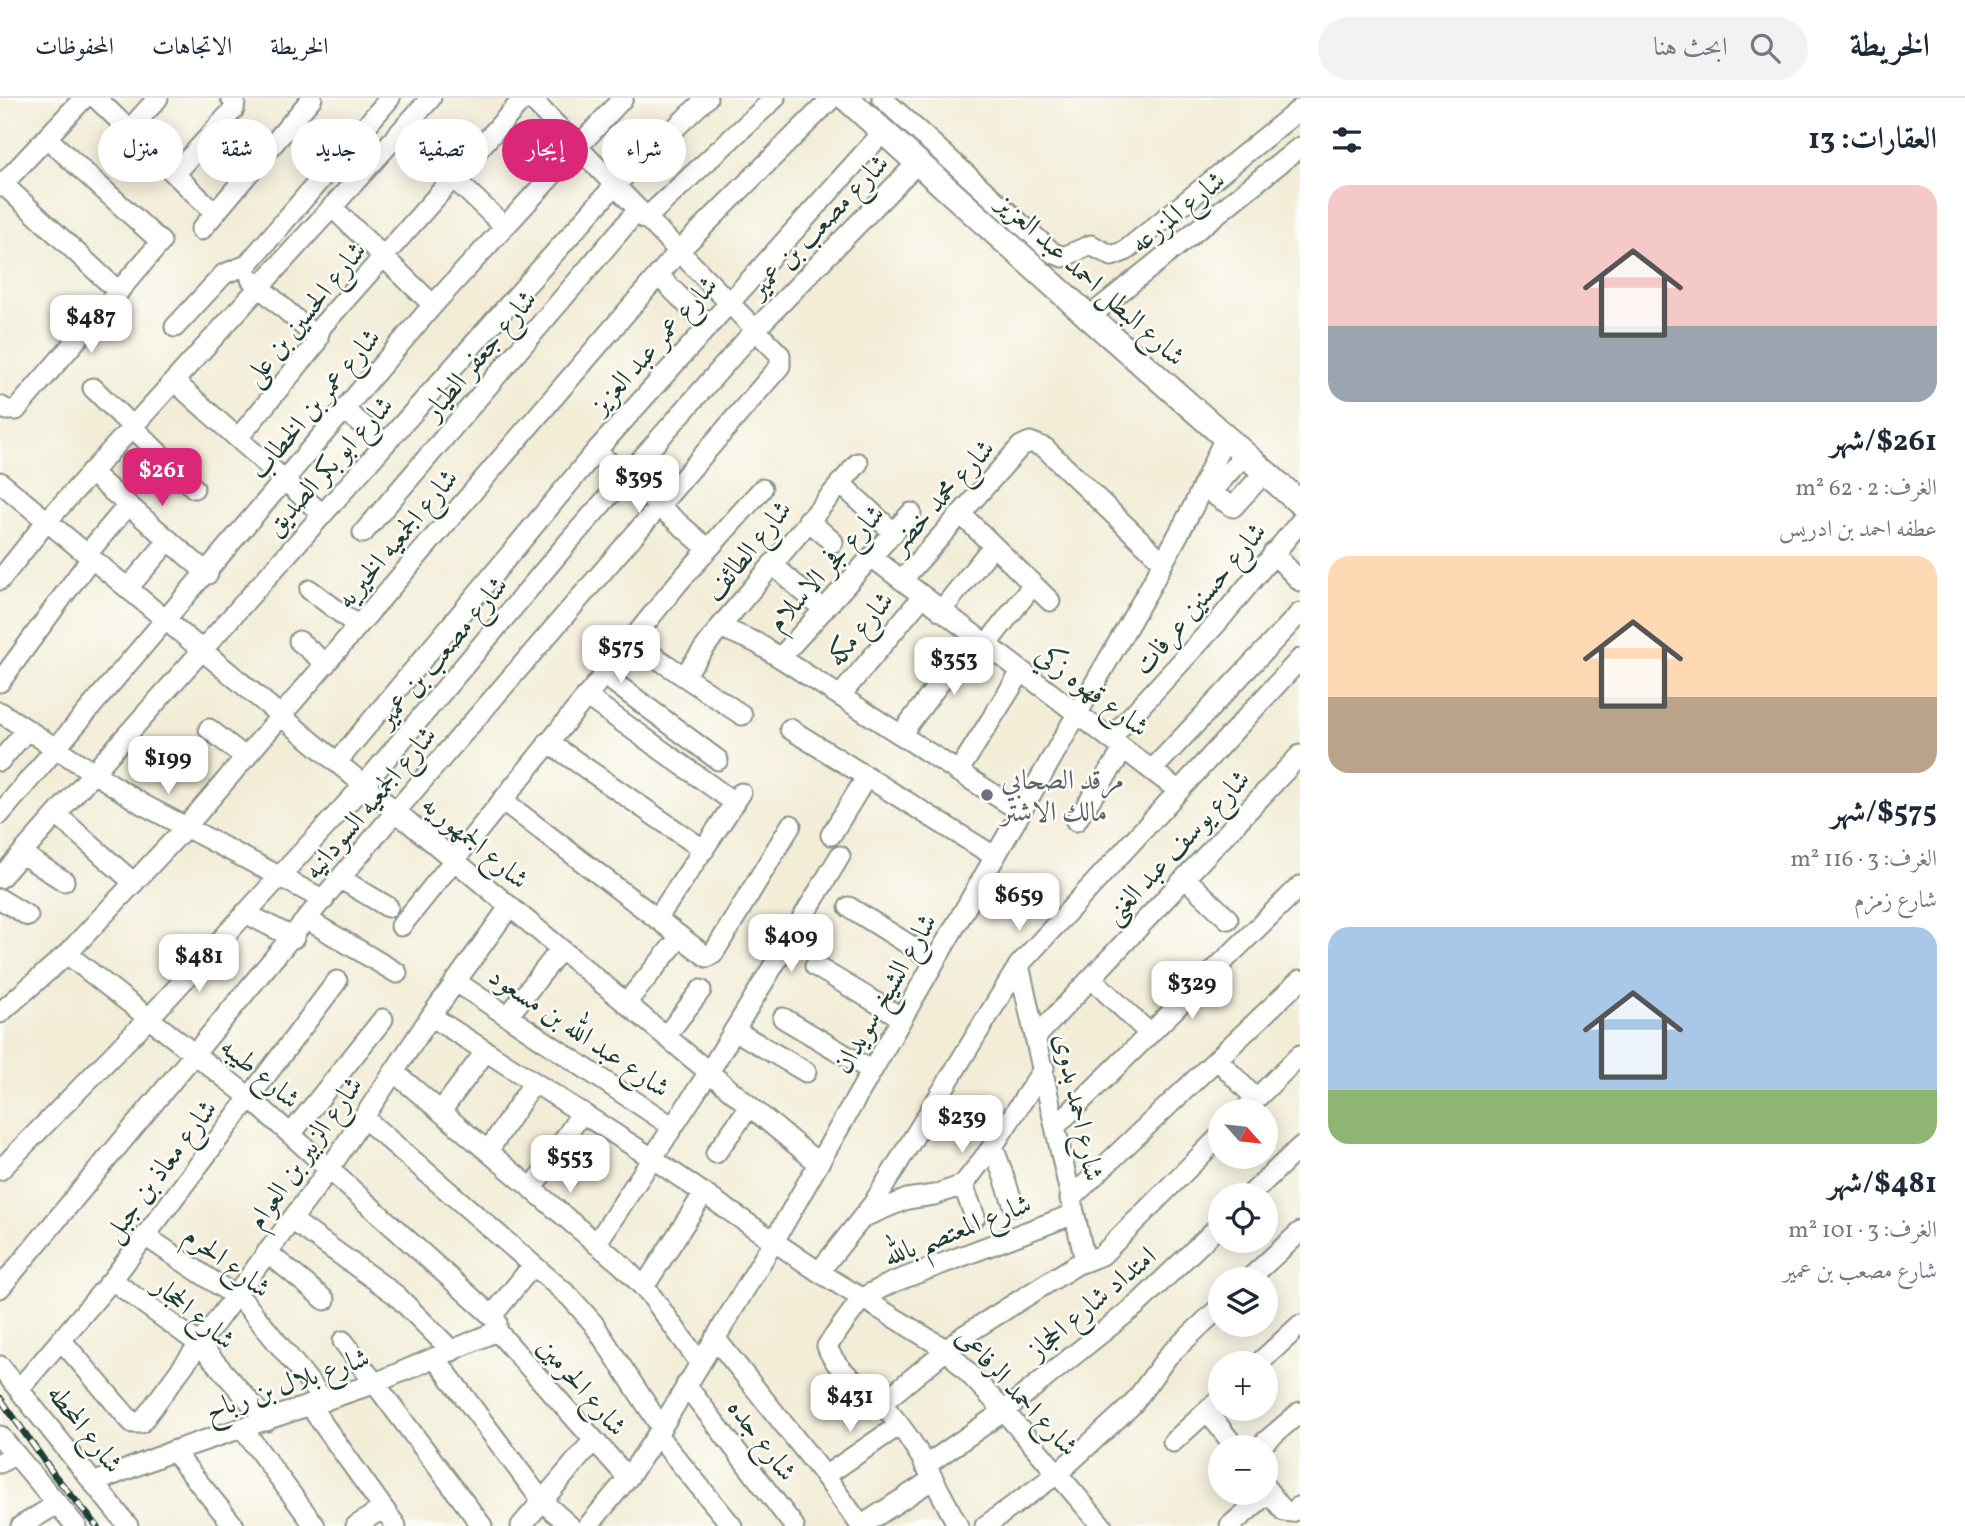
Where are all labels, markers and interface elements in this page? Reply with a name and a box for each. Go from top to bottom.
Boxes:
search box [1318,17,1808,80]
text: الخريطة [1850,25,1930,71]
icon: search [1746,29,1784,67]
text: ابحث هنا [1653,30,1728,66]
text: المحفوظات [35,31,114,65]
text: الاتجاهات [152,31,232,65]
text: الخريطة [270,31,329,65]
chip: منزل [98,119,183,182]
chip: شقة [197,119,277,182]
chip: جديد [291,119,381,182]
chip: تصفية [395,119,488,182]
chip: إيجار [502,119,588,182]
chip: شراء [602,119,686,182]
text: العقارات: 13 [1808,119,1937,161]
icon: filters [1328,121,1366,159]
street label: شارع مصعب بن عمير [739,146,900,311]
street label: شارع المزرعه [1123,162,1236,265]
street label: شارع البطل احمد عبد العزيز [984,183,1193,378]
icon: home [1570,230,1696,356]
street label: شارع الحسين بن على [235,234,378,397]
street label: شارع عمر عبد العزيز [580,268,729,427]
street label: شارع جعفر الطيار [413,282,549,433]
pin: $487 [50,296,132,355]
text: $487 [66,302,116,334]
street label: شارع عمر بن الخطاب [241,320,393,490]
street label: شارع ابو بكر الصديق [256,388,405,547]
text: $261/شهر [1830,421,1937,463]
street label: شارع محمد خضر [879,431,1006,566]
pin: $261 [121,448,203,508]
text: $261 [139,455,185,487]
pin: $395 [598,456,680,515]
street label: شارع الجمعيه الخيريه [327,461,470,620]
text: $395 [615,462,663,494]
text: الغرف: 2 · 62 m² [1795,473,1937,505]
street label: شارع الطائف [696,492,804,612]
street label: شارع فجر الاسلام [759,496,897,643]
text: عطفه احمد بن ادريس [1779,514,1937,546]
street label: شارع حسنين عرفات [1125,515,1278,686]
street label: شارع مصعب بن عمير [366,568,520,741]
street label: شارع مكه [818,584,906,677]
icon: home [1570,601,1696,727]
pin: $575 [580,626,662,685]
text: $575 [598,632,644,664]
street label: شارع قهوه زكي [1025,636,1157,749]
pin: $353 [913,638,995,697]
text: $353 [930,644,978,676]
street label: شارع الجمعيه السودانيه [295,718,448,890]
pin: $199 [127,736,209,796]
text: $199 [144,743,192,775]
street label: شارع يوسف عبد الغنى [1096,761,1262,935]
place label: مرقد الصحابي مالك الاشتر [998,762,1124,833]
street label: شارع الجمهوريه [411,786,537,901]
marker: مرقد الصحابي مالك الاشتر [979,787,995,803]
text: $575/شهر [1831,792,1937,834]
text: الغرف: 3 · 116 m² [1791,844,1937,876]
pin: $659 [978,874,1060,933]
text: $659 [994,880,1044,912]
text: شارع زمزم [1854,885,1937,917]
street label: شارع الشيخ سويدان [824,907,951,1083]
pin: $409 [750,914,832,974]
text: $409 [764,921,818,953]
pin: $481 [158,934,240,994]
text: $481 [175,941,223,973]
street label: شارع عبد الله بن مسعود [479,955,679,1110]
pin: $329 [1151,962,1233,1021]
text: $329 [1167,968,1217,1000]
icon: home [1570,972,1696,1098]
street label: شارع طيبه [209,1029,308,1121]
street label: شارع احمد بدوى [1041,1030,1112,1186]
street label: شارع الزبير بن العوام [239,1069,376,1240]
street label: شارع معاذ بن جبل [94,1092,229,1252]
pin: $239 [921,1096,1003,1155]
north arrow [1208,1099,1278,1169]
map controls [1208,1099,1278,1505]
text: $239 [938,1102,986,1134]
pin: $553 [529,1136,611,1195]
text: $553 [547,1142,593,1174]
text: $481/شهر [1828,1163,1937,1205]
street label: شارع المعتصم بالله [877,1182,1040,1283]
button: locate [1208,1183,1278,1253]
text: الغرف: 3 · 101 m² [1788,1215,1937,1247]
street label: شارع الحرم [173,1217,278,1311]
street label: امتداد شارع الحجاز [1017,1238,1167,1373]
text: شارع مصعب بن عمير [1783,1256,1937,1288]
street label: شارع الحجار [140,1266,243,1361]
button: layers [1208,1267,1278,1337]
street label: شارع احمد الرفاعى [944,1319,1087,1468]
street label: شارع الحرمين [526,1330,635,1447]
street label: شارع بلال بن رباح [200,1339,377,1436]
button: + [1208,1351,1278,1421]
pin: $431 [809,1374,891,1434]
street label: شارع المحطه [35,1377,131,1484]
text: $431 [827,1381,873,1413]
street label: شارع جده [715,1391,805,1491]
button: − [1208,1435,1278,1505]

